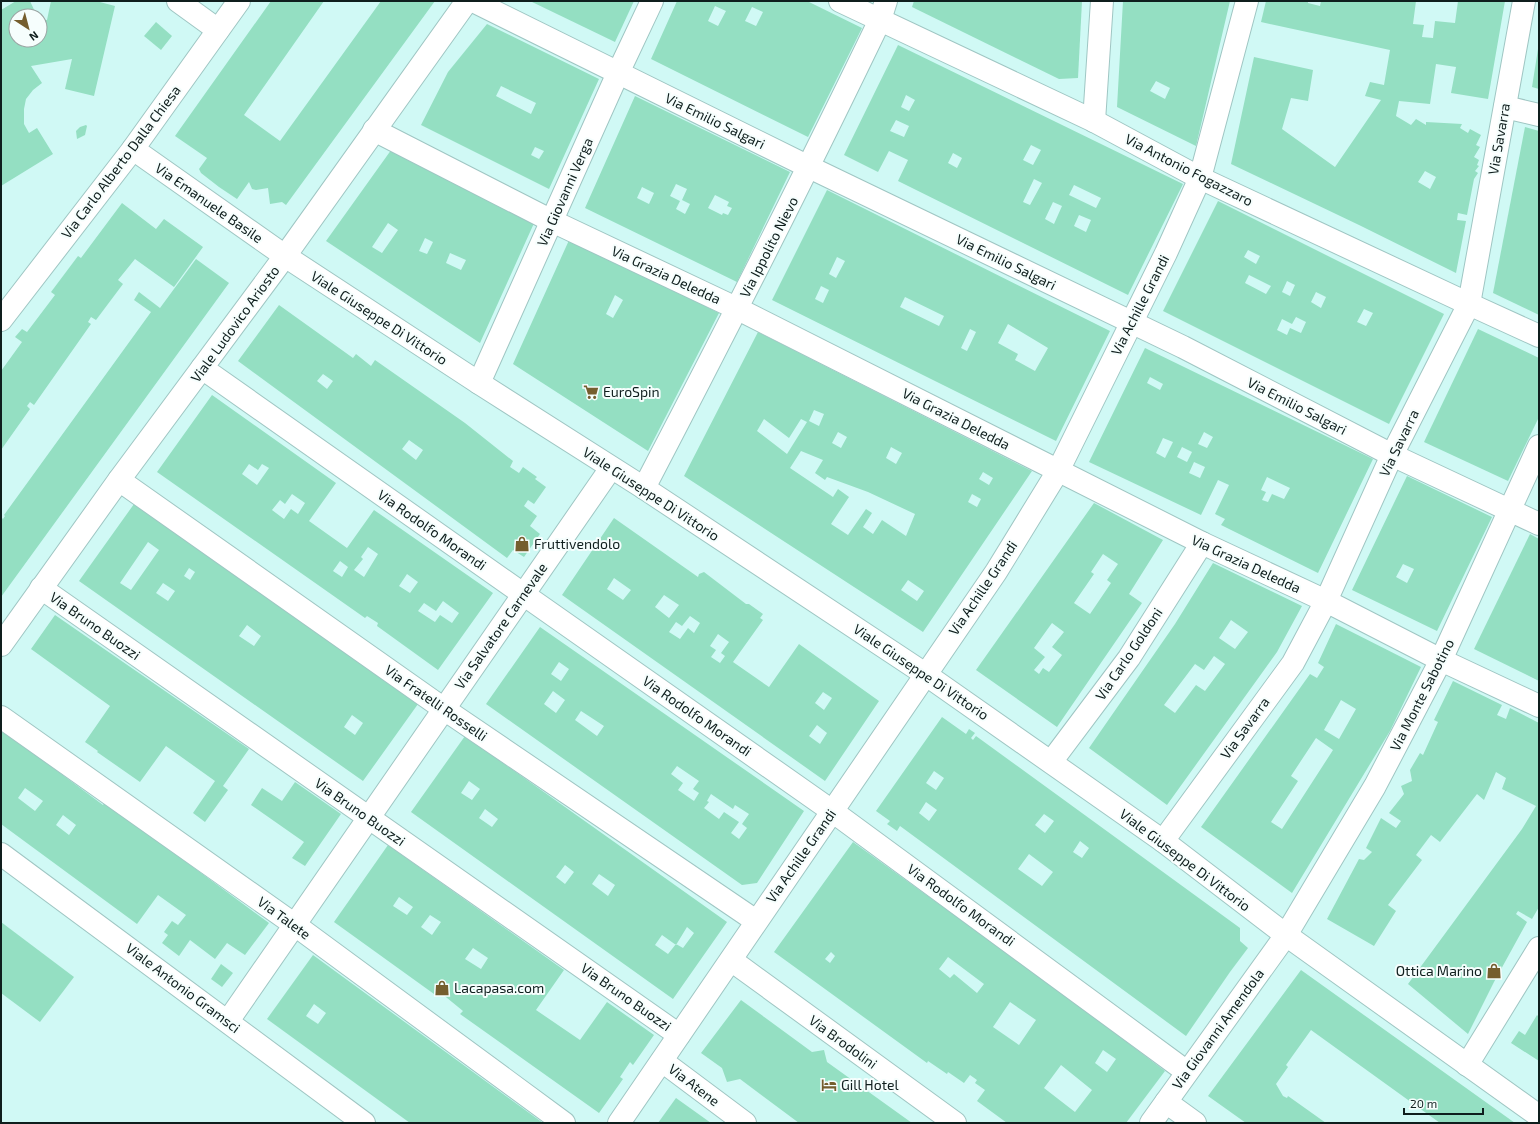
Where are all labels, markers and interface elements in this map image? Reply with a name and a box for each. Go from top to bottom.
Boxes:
north arrow [8,8,48,48]
text: N [27,29,41,44]
street label: Via Carlo Alberto Dalla Chiesa [57,82,184,242]
street label: Via Emilio Salgari [662,89,768,152]
street label: Via Savarra [1484,102,1513,176]
street label: Via Antonio Fogazzaro [1122,130,1256,209]
street label: Via Giovanni Verga [533,135,596,249]
street label: Via Emanuele Basile [152,159,266,246]
street label: Via Ippolito Nievo [736,194,801,300]
street label: Via Emilio Salgari [953,230,1059,293]
street label: Via Grazia Deledda [609,242,724,307]
street label: Via Achille Grandi [1107,252,1172,358]
street label: Viale Ludovico Ariosto [187,262,283,385]
street label: Viale Giuseppe Di Vittorio [308,267,451,368]
street label: Via Emilio Salgari [1245,373,1350,438]
supermarket icon: EuroSpin [582,383,600,401]
place label: EuroSpin [603,383,660,400]
street label: Via Grazia Deledda [900,384,1013,453]
street label: Via Savarra [1375,407,1422,479]
street label: Viale Giuseppe Di Vittorio [580,443,723,544]
street label: Via Rodolfo Morandi [375,486,490,574]
street label: Via Grazia Deledda [1189,531,1304,596]
shop icon: Fruttivendolo [513,535,531,553]
place label: Fruttivendolo [534,535,620,552]
street label: Via Achille Grandi [945,537,1020,638]
street label: Via Salvatore Carnevale [451,559,551,692]
street label: Via Bruno Buozzi [47,588,144,663]
street label: Via Carlo Goldoni [1091,604,1166,703]
street label: Viale Giuseppe Di Vittorio [850,620,992,723]
street label: Via Monte Sabotino [1386,636,1457,754]
street label: Via Fratelli Rosselli [382,661,491,744]
street label: Via Rodolfo Morandi [640,672,755,760]
street label: Via Savarra [1216,693,1273,762]
street label: Via Bruno Buozzi [312,774,409,849]
street label: Viale Giuseppe Di Vittorio [1117,805,1254,914]
street label: Via Achille Grandi [762,806,839,906]
street label: Via Rodolfo Morandi [904,860,1018,949]
street label: Via Talete [254,893,314,943]
street label: Viale Antonio Gramsci [123,939,244,1036]
street label: Via Bruno Buozzi [578,959,675,1034]
place label: Ottica Marino [1396,962,1482,979]
shop icon: Ottica Marino [1485,962,1503,980]
street label: Via Giovanni Amendola [1168,965,1267,1092]
shop icon: Lacapasa.com [433,979,451,997]
place label: Lacapasa.com [454,979,544,996]
street label: Via Brodolini [806,1011,881,1072]
street label: Via Atene [665,1060,723,1109]
hotel icon: Gill Hotel [820,1076,838,1094]
place label: Gill Hotel [841,1076,899,1093]
scale bar [1404,1090,1483,1116]
text: 20 m [1410,1096,1437,1110]

